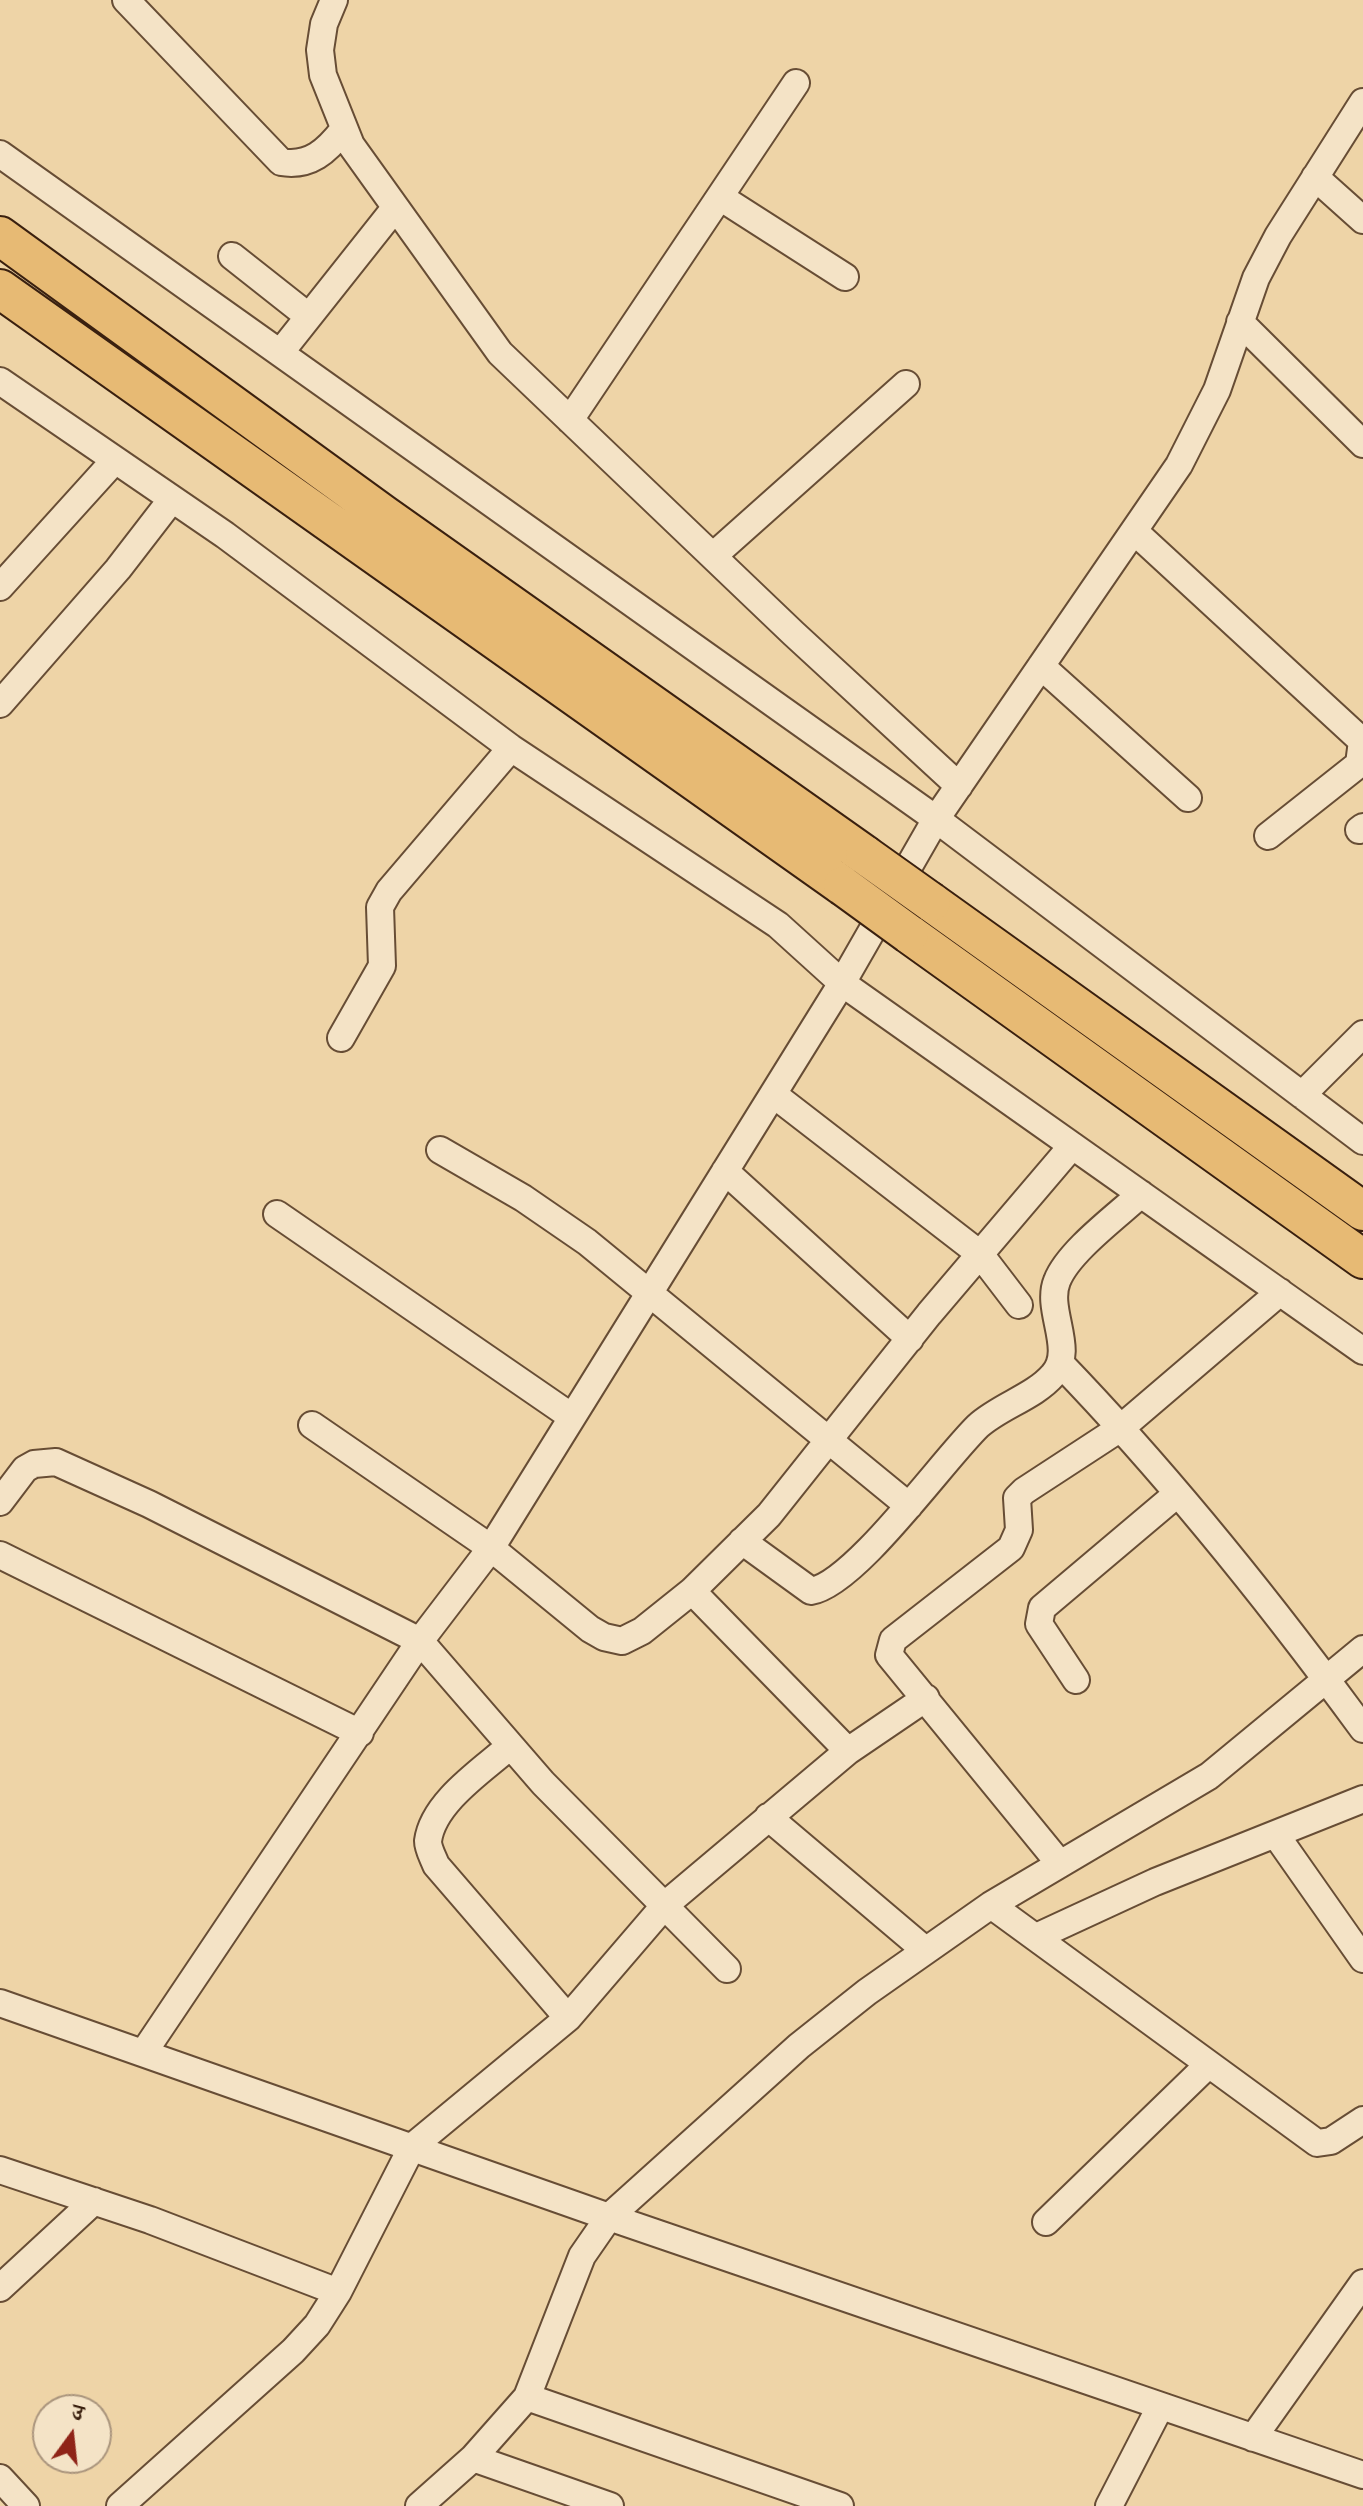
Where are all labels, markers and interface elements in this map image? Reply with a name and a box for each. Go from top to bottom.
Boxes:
north arrow [32,2394,112,2474]
text: उ [69,2398,87,2427]

